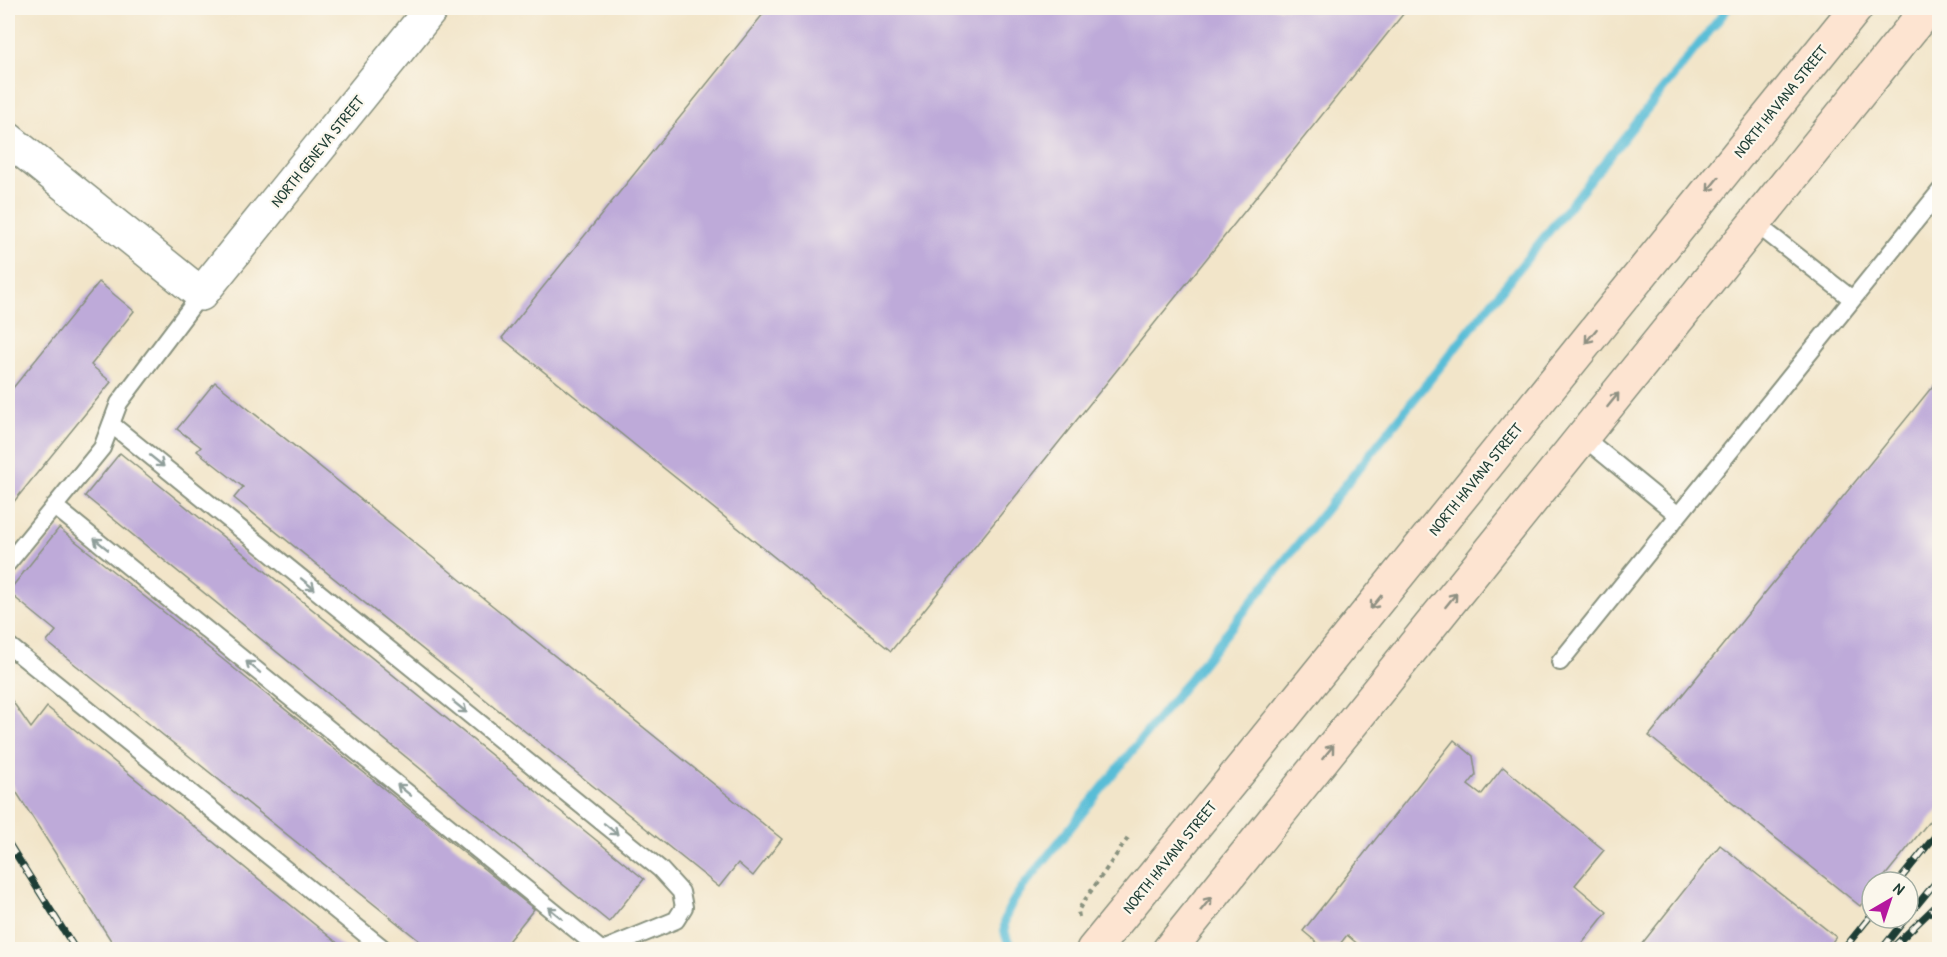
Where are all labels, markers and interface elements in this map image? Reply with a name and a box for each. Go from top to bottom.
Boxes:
street label: NORTH HAVANA STREET [1728,40,1833,162]
street label: NORTH GENEVA STREET [265,90,369,211]
one-way arrow [1707,176,1720,192]
one-way arrow [1585,327,1598,343]
one-way arrow [1606,393,1620,408]
street label: NORTH HAVANA STREET [1423,418,1528,540]
one-way arrow [148,455,164,468]
one-way arrow [93,538,109,551]
one-way arrow [300,577,315,591]
one-way arrow [1444,593,1457,609]
one-way arrow [1370,594,1383,610]
one-way arrow [245,661,261,674]
one-way arrow [451,700,467,713]
one-way arrow [1322,744,1335,760]
one-way arrow [396,783,412,796]
street label: NORTH HAVANA STREET [1117,796,1222,918]
one-way arrow [603,823,619,836]
north arrow [1860,870,1920,930]
text: N [1889,877,1910,900]
one-way arrow [1199,896,1212,912]
one-way arrow [548,906,564,919]

